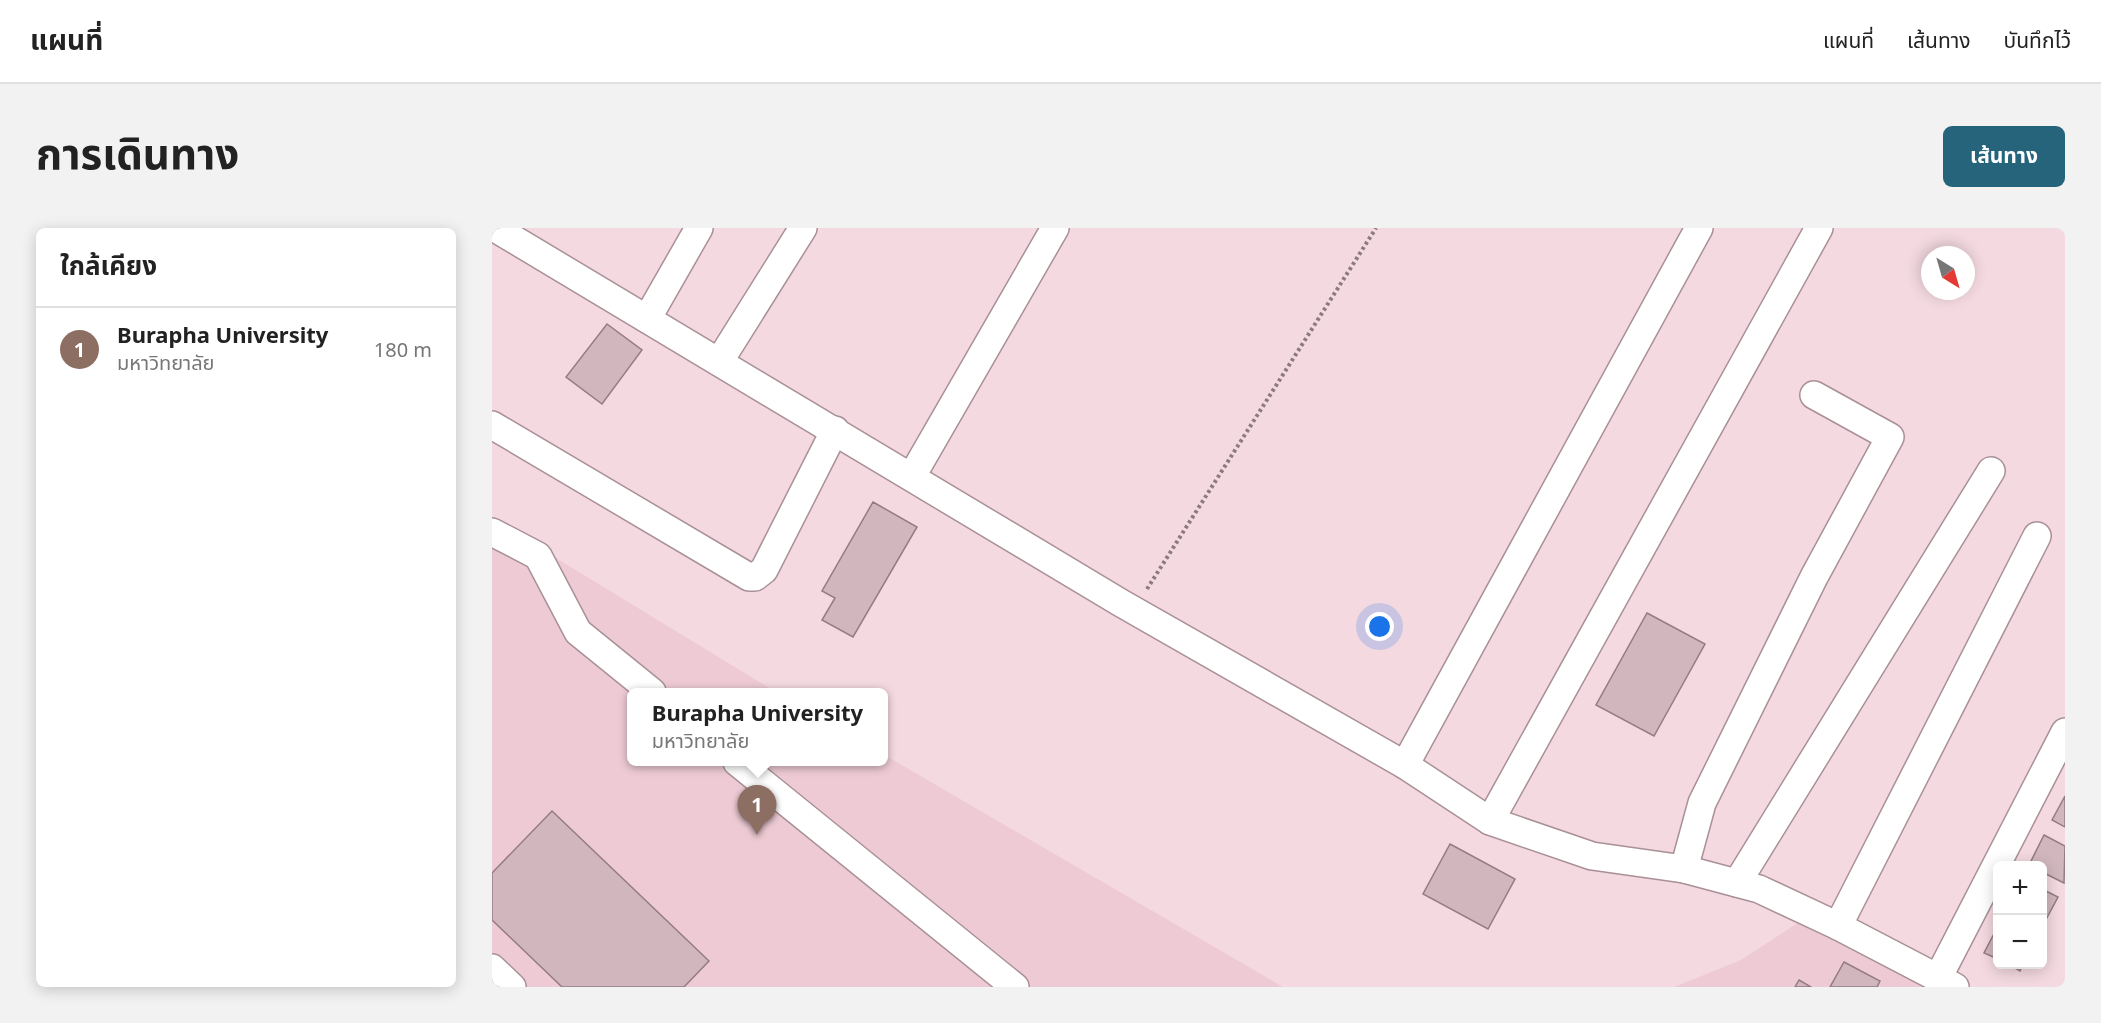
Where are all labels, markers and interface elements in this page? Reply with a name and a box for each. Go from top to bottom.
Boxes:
text: แผนที่ [30,20,103,58]
text: แผนที่ [1823,26,1874,54]
text: เส้นทาง [1907,26,1971,54]
text: บันทึกไว้ [2004,26,2071,54]
text: การเดินทาง [36,124,239,181]
button: เส้นทาง [1943,126,2065,187]
north arrow [1921,246,1975,300]
text: ใกล้เคียง [60,247,157,283]
text: Burapha University [117,319,328,349]
text: 1 [74,336,85,363]
text: 180 m [374,336,432,363]
text: มหาวิทยาลัย [117,349,214,376]
your location [1365,612,1394,641]
popup [627,688,888,766]
text: Burapha University [652,697,863,727]
text: มหาวิทยาลัย [652,727,749,754]
pin: 1 [738,786,776,835]
map controls [1993,861,2047,969]
button: + [1993,861,2047,915]
button: − [1993,915,2047,969]

